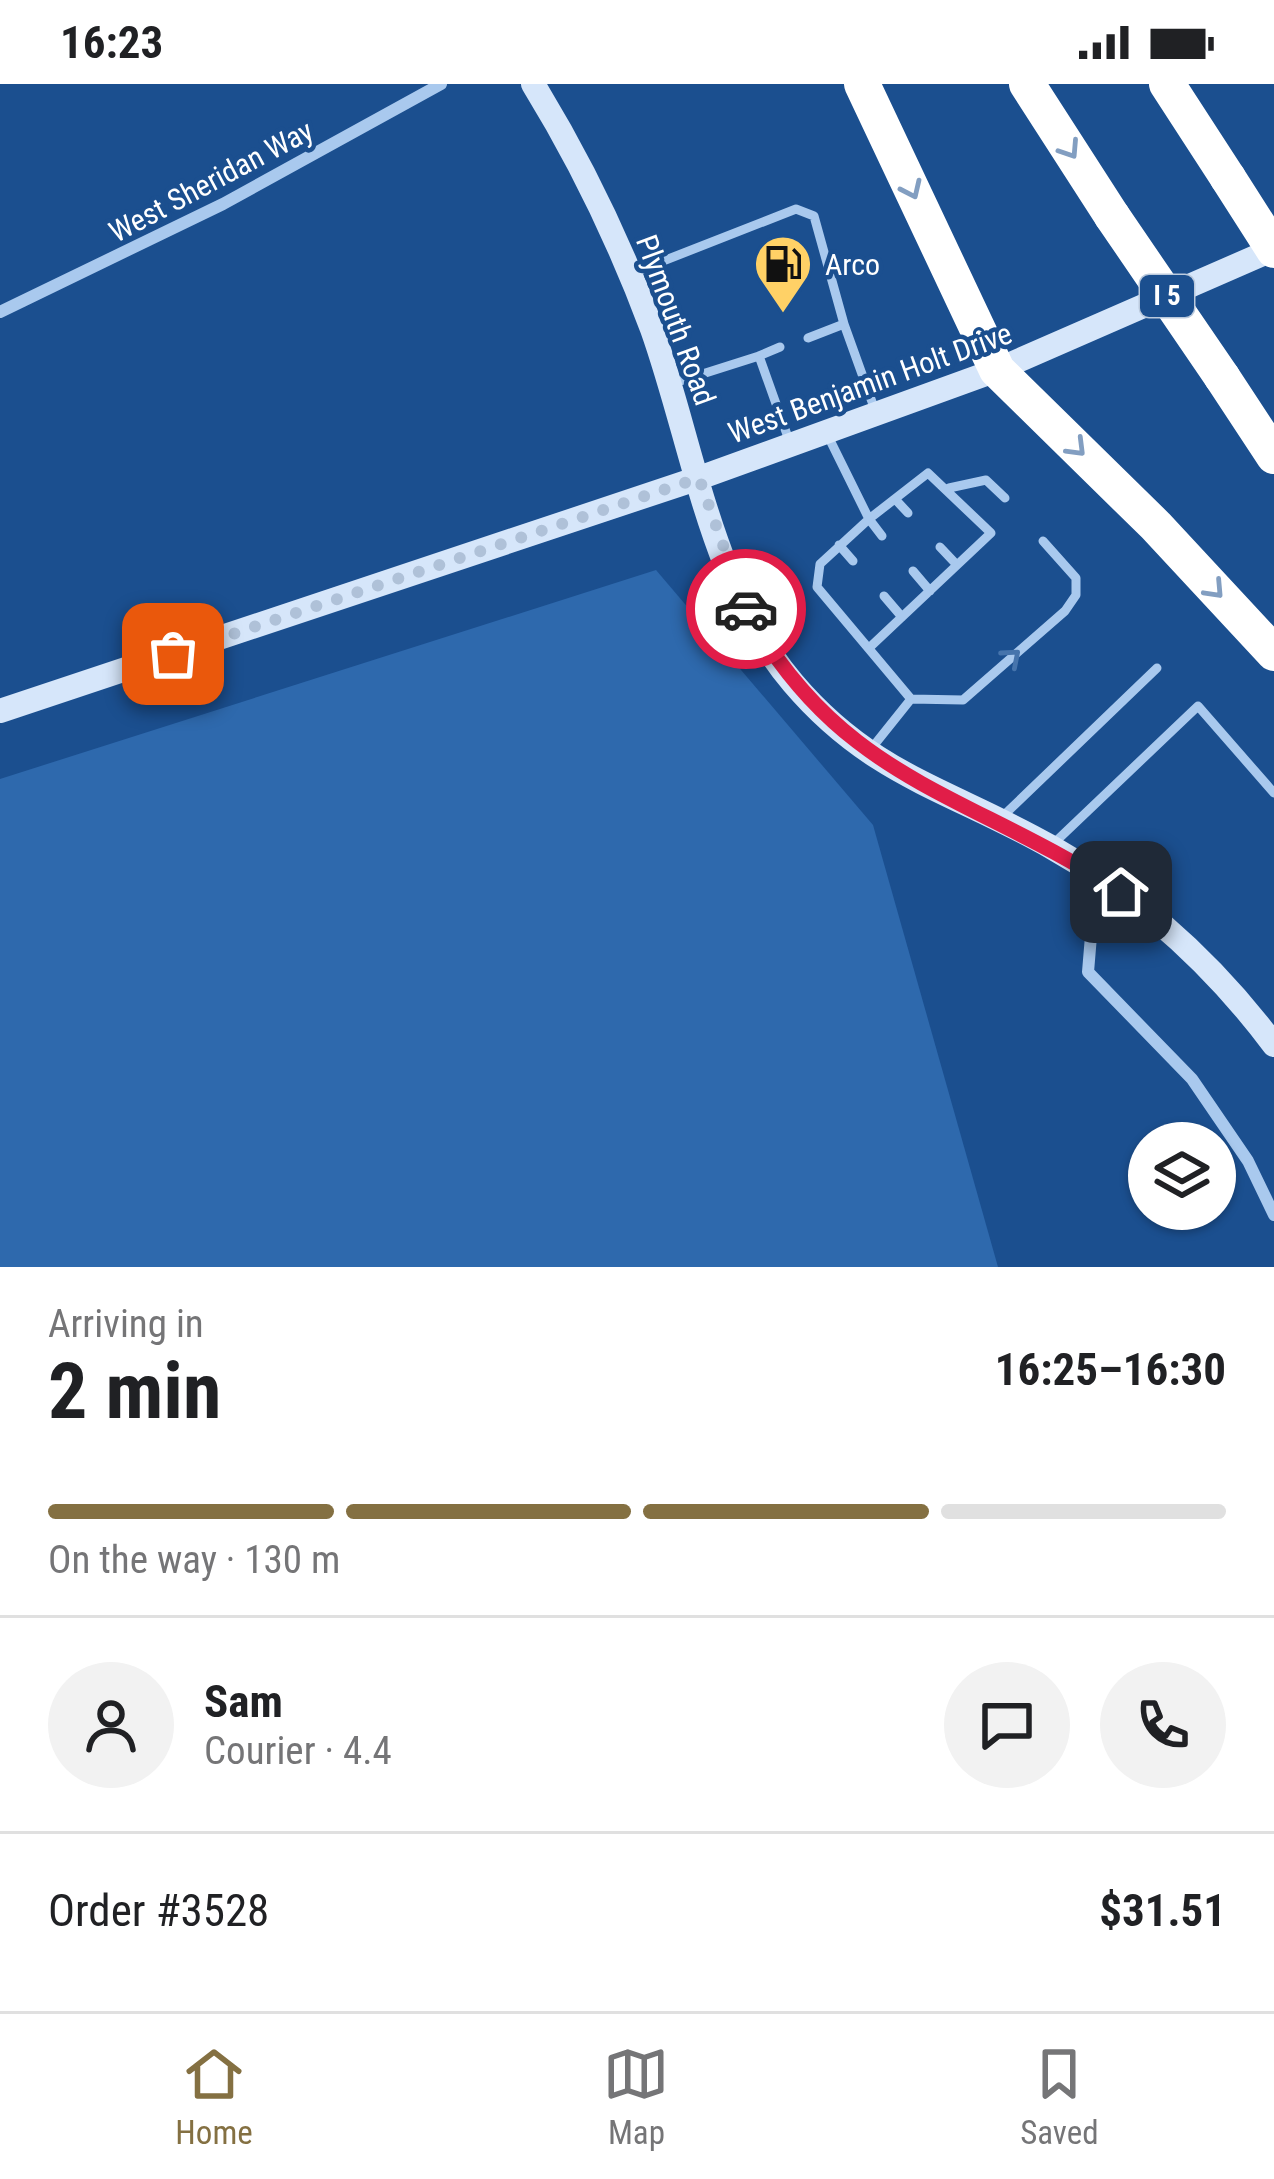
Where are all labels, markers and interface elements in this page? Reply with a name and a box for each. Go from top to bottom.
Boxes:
text: 16:23 [60,16,163,69]
street label: West Sheridan Way [103,113,319,249]
one-way arrow [1055,137,1078,159]
one-way arrow [898,178,921,199]
street label: Plymouth Road [629,230,723,410]
fuel station icon: Arco [752,233,814,315]
place label: Arco [825,247,880,282]
road number: I 5 [1140,275,1194,317]
street label: West Benjamin Holt Drive [724,315,1016,451]
one-way arrow [1063,434,1085,456]
courier [686,549,806,669]
icon: car [713,576,779,642]
one-way arrow [1201,576,1222,597]
pin [122,603,224,705]
icon: bag [140,621,206,687]
one-way arrow [998,650,1020,672]
pin [1070,841,1172,943]
icon: home [1088,859,1154,925]
map controls [1128,1122,1236,1230]
button: layers [1128,1122,1236,1230]
text: Arriving in [48,1301,204,1347]
text: 16:25–16:30 [995,1343,1226,1396]
text: 2 min [48,1346,221,1437]
text: On the way · 130 m [48,1537,340,1583]
button: person [48,1662,174,1788]
button: chat [944,1662,1070,1788]
button: phone [1100,1662,1226,1788]
text: Sam [204,1675,283,1728]
text: Courier · 4.4 [204,1728,392,1774]
text: Order #3528 [48,1884,269,1937]
text: $31.51 [1099,1884,1226,1937]
tab: Home [175,2041,253,2152]
tab: Map [603,2041,669,2152]
tab: Saved [1020,2041,1099,2152]

